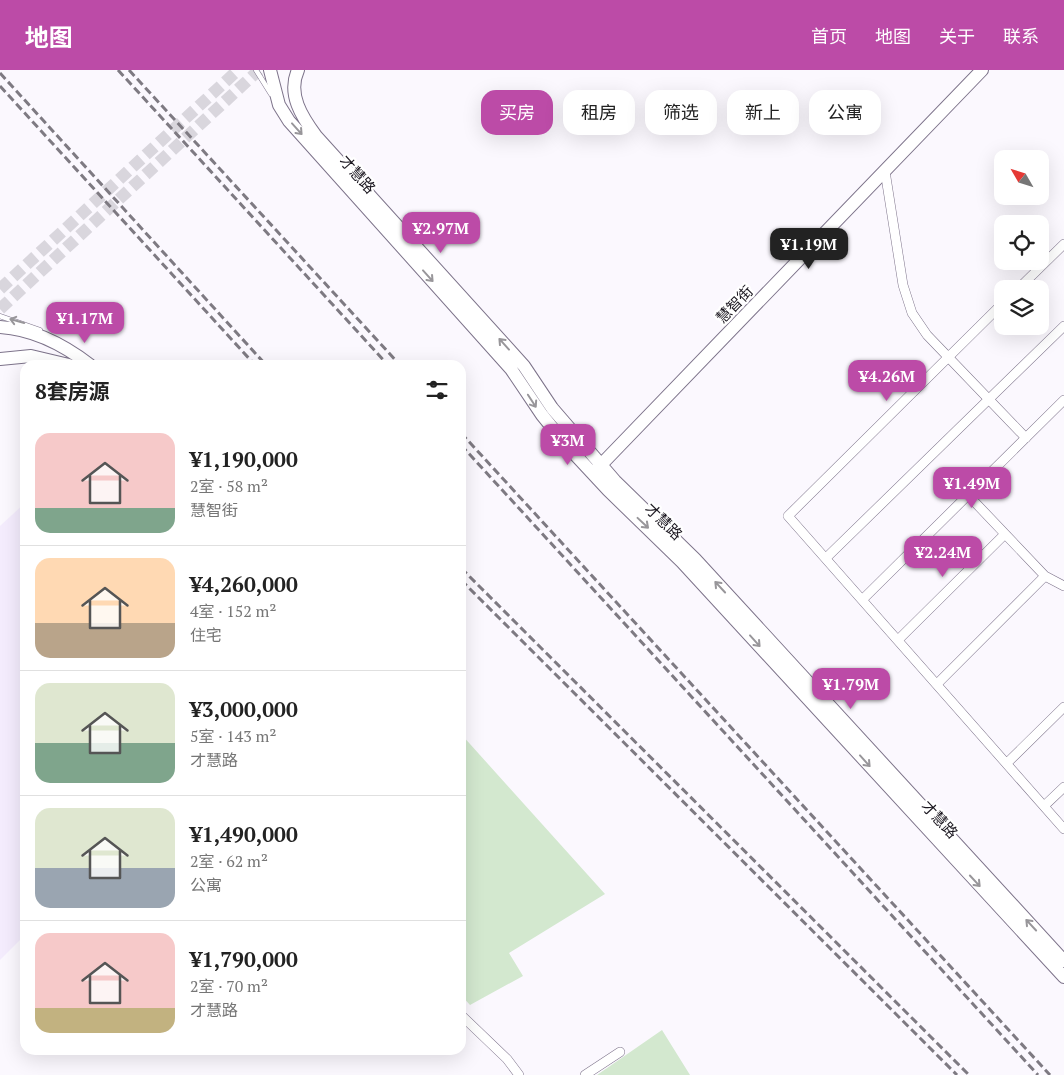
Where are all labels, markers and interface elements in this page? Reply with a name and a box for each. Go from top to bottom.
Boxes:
text: 地图 [25,21,73,53]
text: 首页 [811,24,847,48]
text: 地图 [875,24,911,48]
text: 关于 [939,24,975,48]
text: 联系 [1003,24,1039,48]
chip: 买房 [481,90,553,135]
chip: 租房 [563,90,635,135]
chip: 筛选 [645,90,717,135]
chip: 新上 [727,90,799,135]
chip: 公寓 [809,90,881,135]
one-way arrow [291,123,302,136]
north arrow [994,150,1049,205]
map controls [994,150,1049,335]
street label: 才慧路 [336,151,380,197]
pin: ¥2.97M [400,212,482,254]
button: locate [994,215,1049,270]
text: ¥2.97M [413,217,469,239]
pin: ¥1.19M [768,228,850,270]
text: ¥1.19M [781,233,837,255]
one-way arrow [423,270,434,283]
button: layers [994,280,1049,335]
street label: 慧智街 [711,281,757,327]
pin: ¥1.17M [44,302,126,344]
text: ¥1.17M [57,307,113,329]
one-way arrow [10,316,26,325]
one-way arrow [498,337,510,350]
pin: ¥4.26M [846,360,928,402]
text: ¥4.26M [859,365,915,387]
icon: filters [423,376,451,404]
text: 8套房源 [35,377,110,405]
one-way arrow [527,394,537,408]
pin: ¥3M [544,424,592,466]
text: ¥3M [552,429,584,451]
text: ¥1,190,000 [190,445,298,473]
icon: home [75,453,135,513]
pin: ¥1.49M [931,466,1013,509]
text: ¥1.49M [944,472,1000,494]
text: 2室 · 58 m² [190,475,268,497]
street label: 才慧路 [641,498,687,544]
text: 慧智街 [190,499,238,521]
one-way arrow [637,517,650,529]
pin: ¥2.24M [902,536,984,578]
text: ¥2.24M [915,541,971,563]
text: ¥4,260,000 [190,570,298,598]
icon: home [75,578,135,638]
one-way arrow [714,580,726,593]
text: 4室 · 152 m² [190,600,276,622]
text: 住宅 [190,624,222,646]
one-way arrow [749,635,761,648]
pin: ¥1.79M [810,668,892,710]
text: ¥1.79M [823,673,879,695]
text: ¥3,000,000 [190,695,298,723]
icon: home [75,703,135,763]
text: 5室 · 143 m² [190,725,276,747]
text: 才慧路 [190,749,238,771]
one-way arrow [859,755,871,768]
street label: 才慧路 [917,796,963,842]
text: ¥1,490,000 [190,820,298,848]
icon: home [75,828,135,888]
text: 2室 · 62 m² [190,850,268,872]
text: 公寓 [190,874,222,896]
one-way arrow [969,874,981,887]
one-way arrow [1025,919,1037,932]
text: ¥1,790,000 [190,945,298,973]
icon: home [75,953,135,1013]
text: 2室 · 70 m² [190,975,268,997]
text: 才慧路 [190,999,238,1021]

